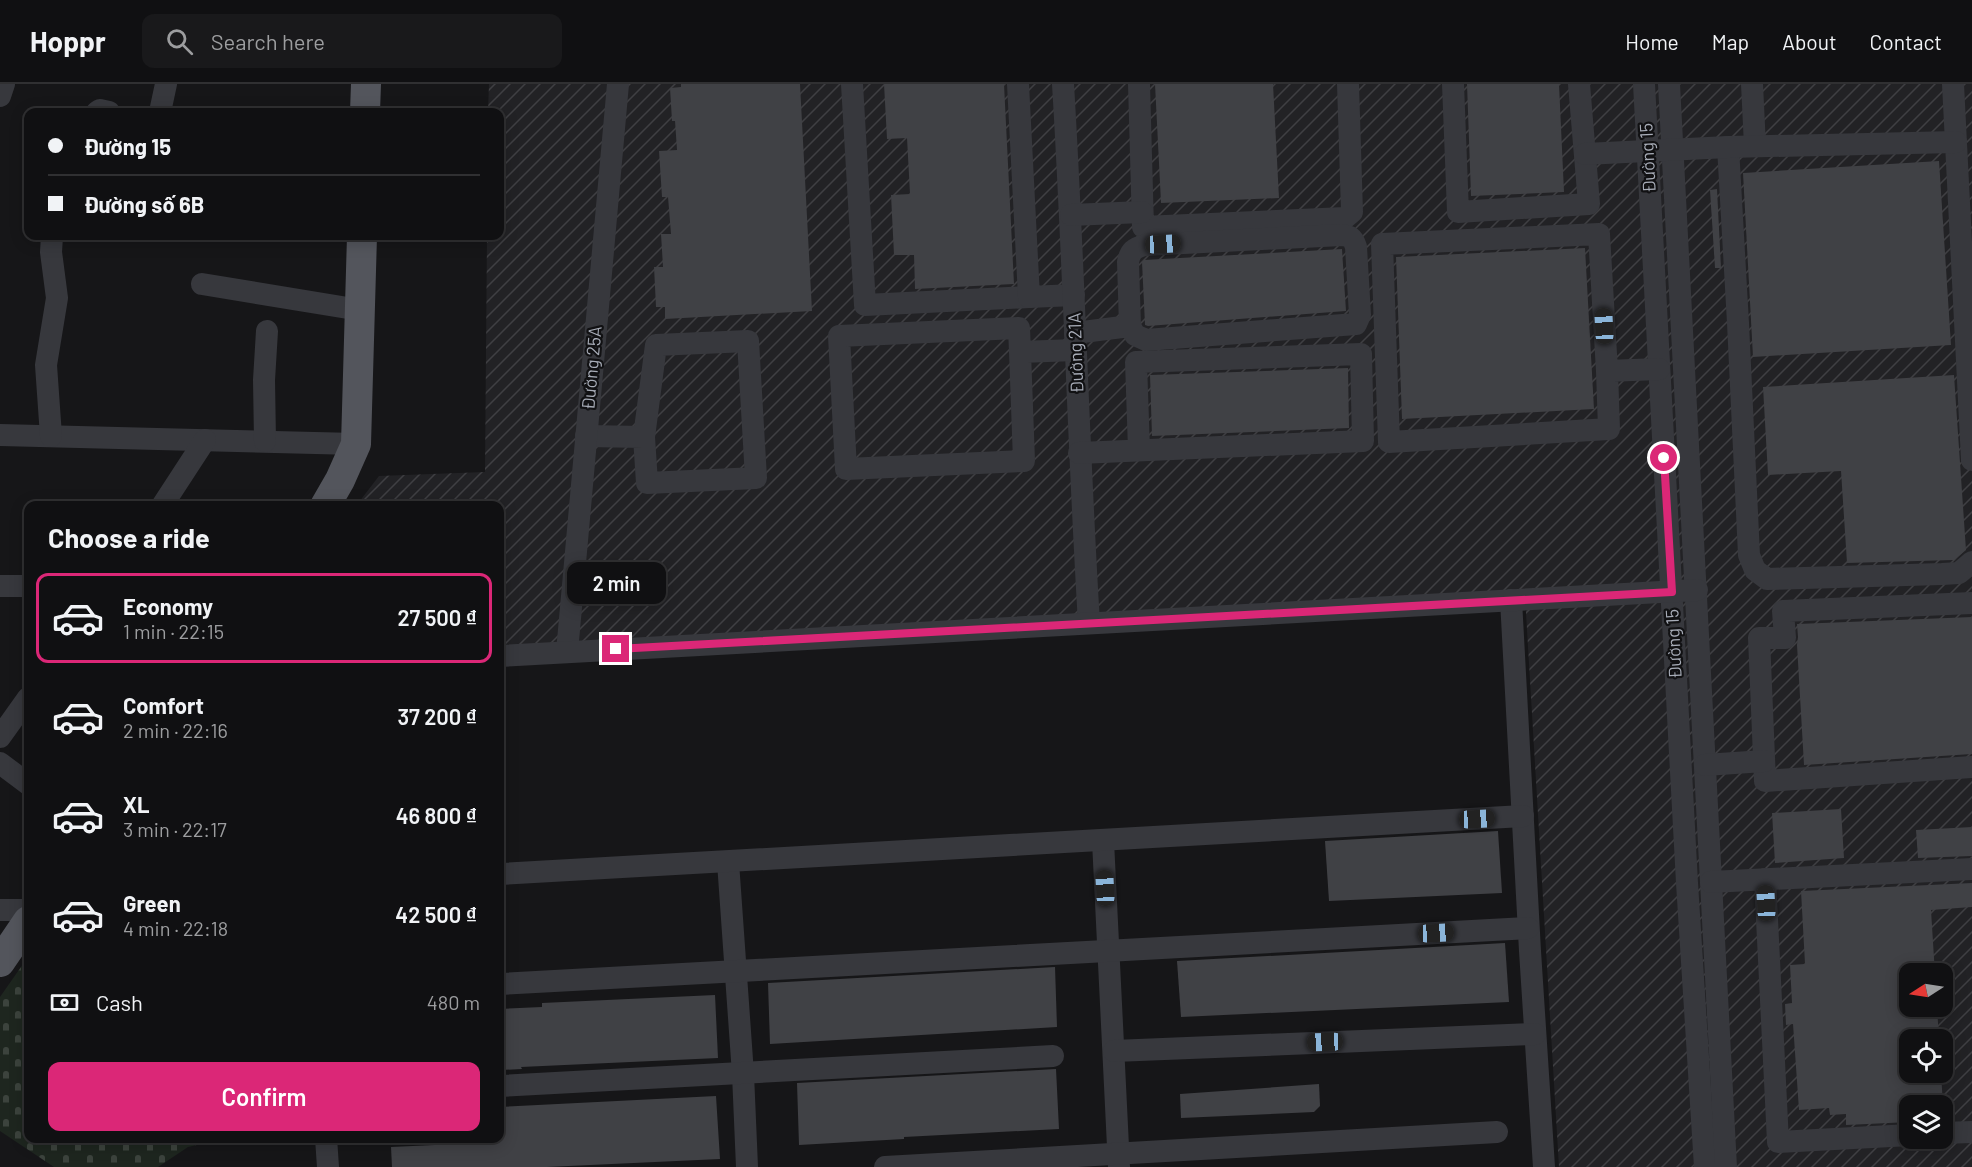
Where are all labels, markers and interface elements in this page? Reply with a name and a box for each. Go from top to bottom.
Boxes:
search box [142,14,562,68]
text: Hoppr [30,24,106,58]
icon: search [163,25,196,58]
text: Search here [211,28,325,54]
text: Home [1625,29,1679,54]
text: Map [1712,29,1749,54]
text: About [1782,29,1837,54]
text: Contact [1870,29,1942,54]
street label: Đường 15 [1634,123,1660,194]
text: Đường 15 [84,133,171,159]
text: Đường số 6B [84,191,204,217]
car [1145,234,1181,254]
car [1594,308,1614,344]
street label: Đường 21A [1063,312,1087,394]
street label: Đường 25A [576,325,606,411]
route start [1650,444,1677,471]
text: Choose a ride [48,521,210,553]
callout: 2 min [566,562,666,604]
text: 2 min [593,571,640,595]
icon: car [51,591,105,645]
text: Economy [123,593,213,619]
text: 27 500 ₫ [397,604,477,630]
street label: Đường 15 [1660,609,1686,680]
text: 1 min · 22:15 [123,619,224,643]
route end [602,635,629,662]
icon: car [51,690,105,744]
text: Comfort [123,692,204,718]
text: 37 200 ₫ [397,703,477,729]
text: 2 min · 22:16 [123,718,228,742]
icon: car [51,789,105,843]
text: XL [123,791,149,817]
text: 46 800 ₫ [396,802,477,828]
car [1459,809,1495,829]
text: 3 min · 22:17 [123,817,227,841]
car [1095,870,1115,906]
car [1756,885,1776,921]
icon: car [51,888,105,942]
text: Green [123,890,181,916]
text: 42 500 ₫ [395,901,477,927]
text: 4 min · 22:18 [123,916,228,940]
car [1418,923,1454,943]
north arrow [1899,963,1953,1017]
map controls [1899,963,1953,1149]
icon: cash [48,986,81,1019]
text: Cash [96,989,143,1015]
text: 480 m [427,990,480,1014]
button: locate [1899,1029,1953,1083]
car [1307,1032,1343,1052]
button: Confirm [48,1062,480,1131]
button: layers [1899,1095,1953,1149]

